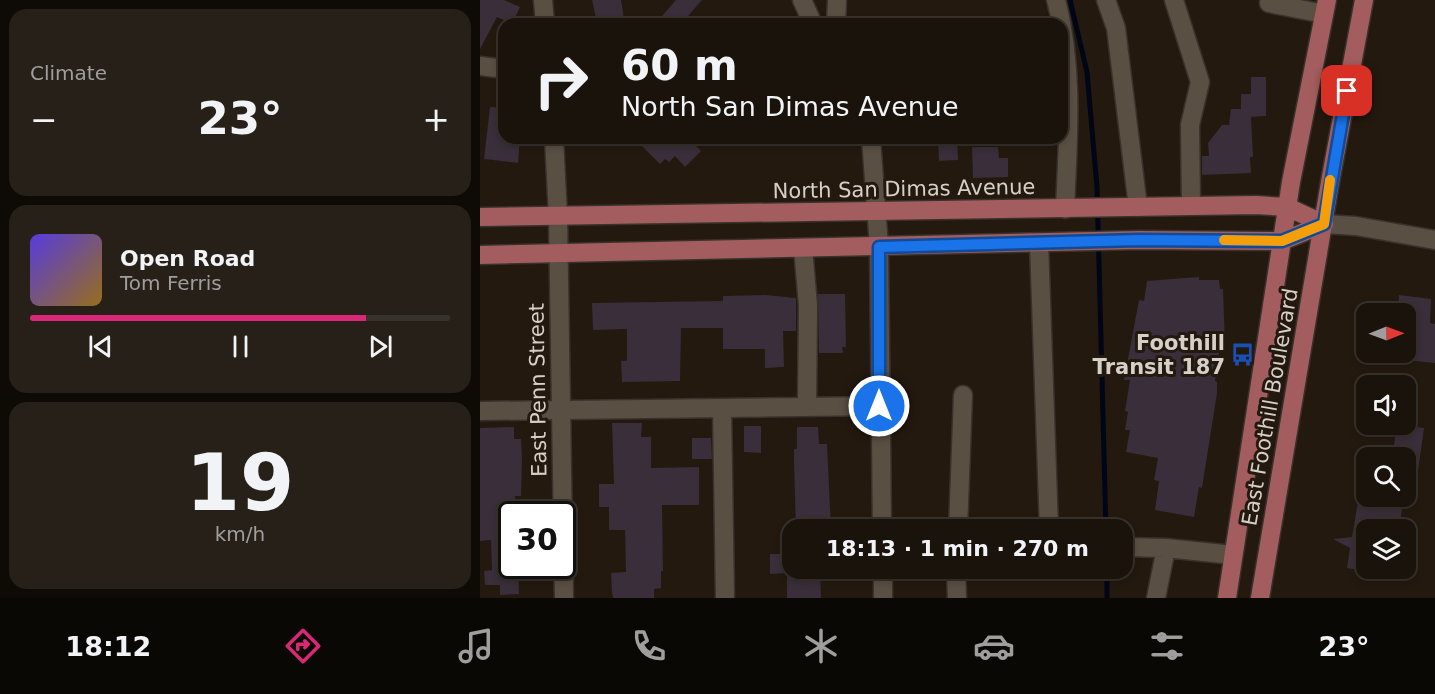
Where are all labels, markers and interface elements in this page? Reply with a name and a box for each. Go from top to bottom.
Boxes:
text: 60 m [621,41,738,90]
icon: right [522,42,600,120]
text: Climate [30,61,107,85]
pin [1321,65,1372,116]
icon: arrive [1330,74,1363,107]
text: North San Dimas Avenue [621,91,959,122]
text: 23° [197,92,283,145]
text: − [30,100,58,139]
text: + [422,100,450,139]
street label: North San Dimas Avenue [773,175,1035,203]
text: Open Road [120,246,255,271]
text: Tom Ferris [120,271,222,295]
street label: East Foothill Boulevard [1237,286,1303,528]
street label: East Penn Street [524,303,552,477]
north arrow [1356,303,1416,363]
map controls [1356,303,1416,579]
icon: previous [84,330,117,363]
icon: pause [224,330,257,363]
icon: next [364,330,397,363]
place label: Foothill Transit 187 [1093,331,1225,379]
bus stop icon: Foothill Transit 187 [1230,342,1256,368]
position arrow [847,374,911,438]
button: sound [1356,375,1416,435]
text: 19 [186,438,294,528]
button: search [1356,447,1416,507]
speed limit sign: 30 [498,501,576,579]
button: layers [1356,519,1416,579]
text: km/h [215,522,265,546]
text: 18:13 · 1 min · 270 m [826,536,1089,561]
icon: directions [282,625,324,667]
icon: music [455,625,497,667]
icon: phone [628,625,670,667]
icon: climate [800,625,842,667]
icon: car [973,625,1015,667]
icon: filters [1146,625,1188,667]
text: 18:12 [65,631,151,662]
text: 23° [1318,631,1370,662]

